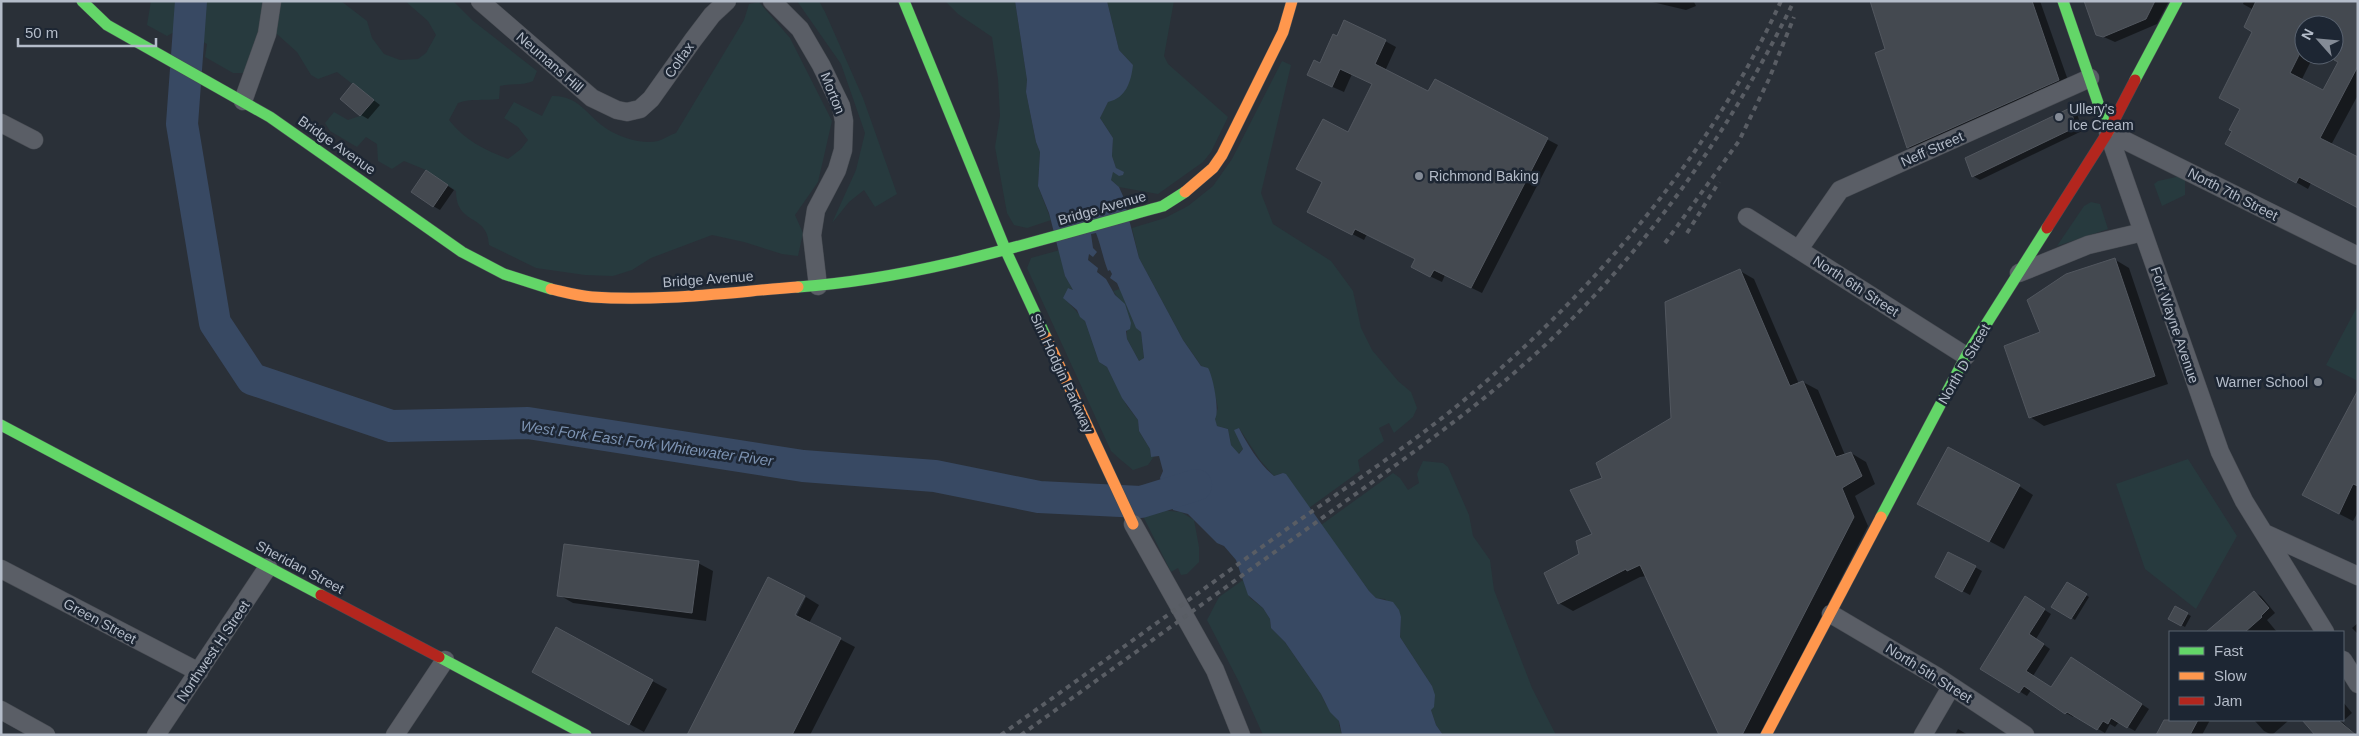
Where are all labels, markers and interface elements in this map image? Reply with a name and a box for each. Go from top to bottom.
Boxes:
scale bar [18,15,155,47]
north arrow [2294,15,2344,65]
text: 50 m [25,24,58,41]
text: N [2298,26,2317,42]
street label: Neumans Hill [513,29,587,95]
street label: Colfax [661,39,697,81]
street label: Morton [817,70,849,116]
place label: Ullery's Ice Cream [2069,101,2134,133]
marker: Ullery's Ice Cream [2053,111,2065,123]
street label: Bridge Avenue [295,112,379,178]
street label: Neff Street [1898,128,1966,170]
street label: North 7th Street [2185,164,2281,224]
place label: Richmond Baking [1429,168,1539,184]
marker: Richmond Baking [1413,170,1425,182]
street label: Bridge Avenue [1056,188,1148,228]
street label: North 6th Street [1810,252,1902,320]
street label: Fort Wayne Avenue [2148,265,2203,386]
street label: Bridge Avenue [662,268,754,290]
street label: Sim Hodgin Parkway [1027,311,1097,435]
street label: North D Street [1935,321,1993,407]
place label: Warner School [2216,374,2308,390]
marker: Warner School [2312,376,2324,388]
water label: West Fork East Fork Whitewater River [520,417,775,469]
street label: Sheridan Street [253,537,347,597]
street label: Green Street [61,595,139,647]
street label: Northwest H Street [173,597,253,704]
legend [2169,631,2344,721]
street label: North 5th Street [1883,640,1975,706]
text: Fast [2214,642,2244,659]
text: Slow [2214,667,2247,684]
text: Jam [2214,692,2242,709]

